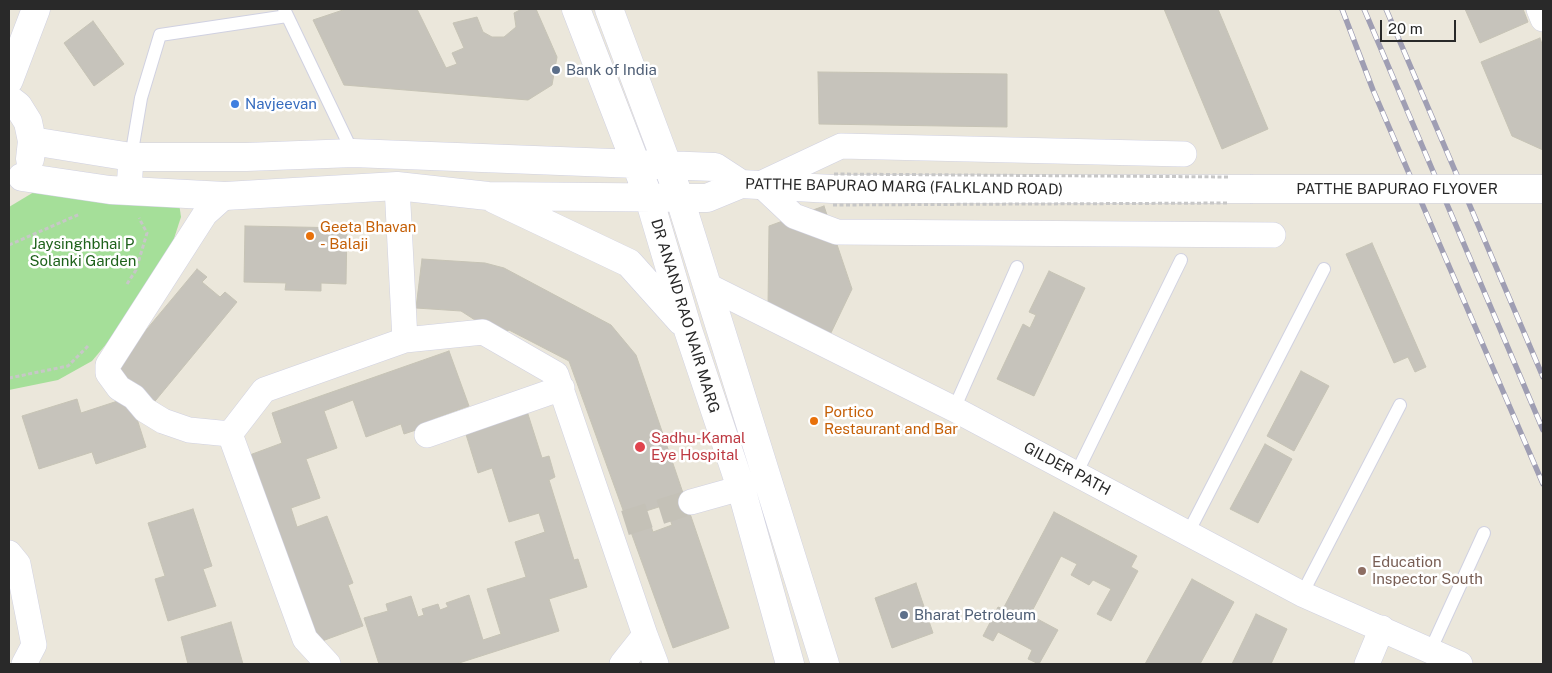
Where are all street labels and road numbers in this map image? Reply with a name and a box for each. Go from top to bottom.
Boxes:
street label: PATTHE BAPURAO MARG (FALKLAND ROAD) [745,175,1063,199]
street label: PATTHE BAPURAO FLYOVER [1296,180,1498,198]
street label: DR ANAND RAO NAIR MARG [647,217,723,415]
street label: GILDER PATH [1020,439,1114,499]

